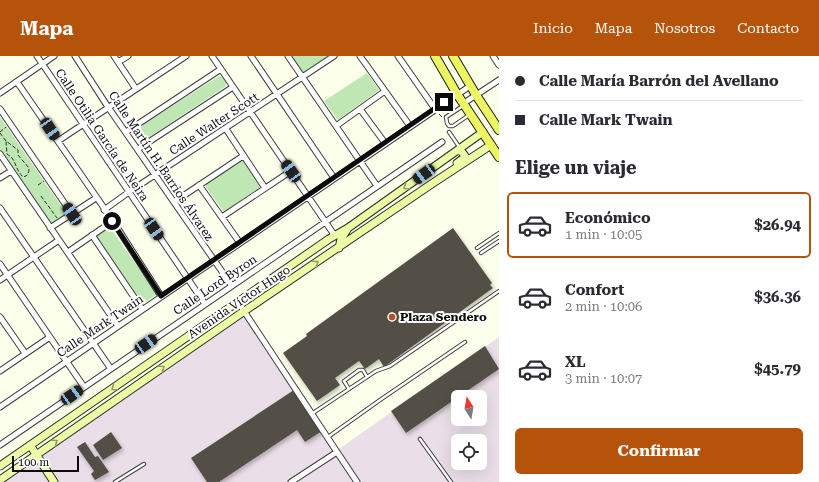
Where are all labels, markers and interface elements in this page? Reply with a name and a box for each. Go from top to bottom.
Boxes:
text: Mapa [20,17,73,40]
text: Inicio [533,20,573,36]
text: Mapa [595,20,632,36]
text: Nosotros [654,20,715,36]
text: Contacto [737,20,799,36]
street label: Calle Otilia García de Neira [52,66,152,204]
text: Calle María Barrón del Avellano [539,72,779,90]
street label: Calle Martín H. Barrios Álvarez [106,89,216,244]
street label: Calle Walter Scott [167,90,262,158]
route end [435,93,453,111]
text: Calle Mark Twain [539,111,673,129]
car [38,116,62,142]
text: Elige un viaje [515,157,637,178]
car [279,158,303,184]
car [411,162,437,186]
one-way arrow [403,182,410,189]
car [60,201,84,227]
icon: car [517,207,553,243]
text: Económico [565,209,651,227]
route start [103,212,121,230]
car [142,216,166,242]
text: $26.94 [754,216,801,234]
text: 1 min · 10:05 [565,227,642,242]
street label: Calle Lord Byron [171,252,260,318]
one-way arrow [312,260,319,268]
street label: Avenida Víctor Hugo [185,263,293,341]
icon: car [517,279,553,315]
text: Confort [565,281,624,299]
text: $36.36 [754,288,801,306]
street label: Calle Mark Twain [54,292,146,360]
text: 2 min · 10:06 [565,299,642,314]
place label: Plaza Sendero [400,310,487,324]
marker: Plaza Sendero [387,312,397,322]
car [133,332,159,356]
icon: car [517,351,553,387]
text: XL [565,353,586,371]
text: $45.79 [754,360,801,378]
one-way arrow [158,365,165,373]
text: 3 min · 10:07 [565,371,642,386]
car [59,383,85,407]
one-way arrow [111,383,118,391]
north arrow [451,390,487,426]
map controls [451,390,487,470]
button: Confirmar [515,428,803,474]
button: locate [451,434,487,470]
one-way arrow [51,440,58,447]
scale bar [12,454,79,473]
text: 100 m [18,456,49,469]

